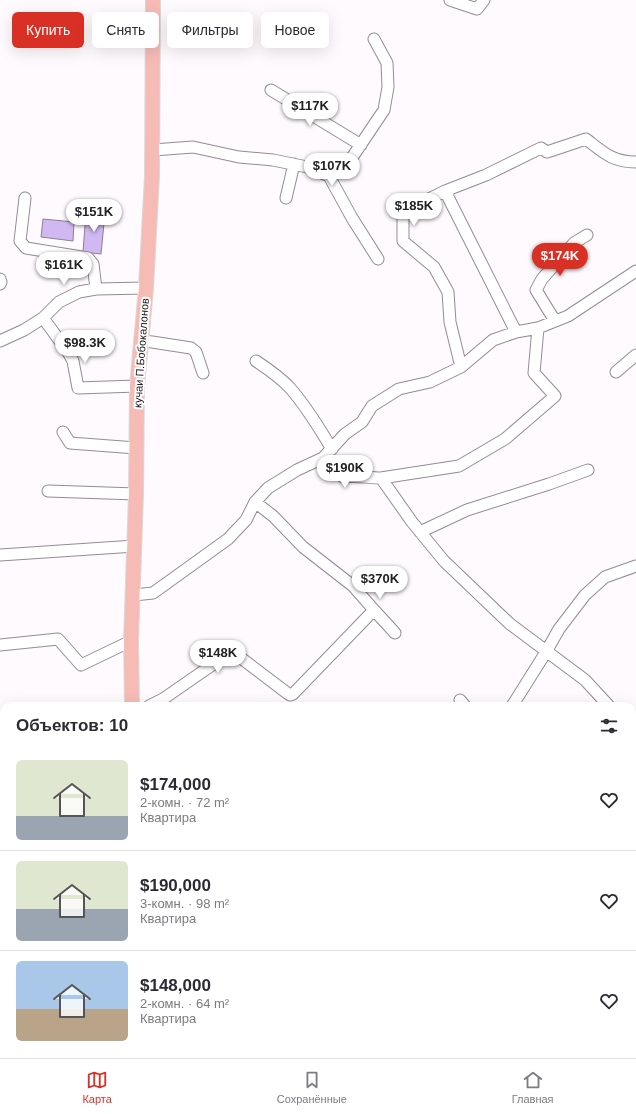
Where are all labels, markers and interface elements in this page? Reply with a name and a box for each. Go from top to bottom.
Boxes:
chip: Купить [12,12,84,48]
chip: Снять [92,12,159,48]
chip: Фильтры [167,12,253,48]
chip: Новое [261,12,329,48]
pin: $117K [282,93,338,127]
text: $117K [291,98,329,113]
pin: $107K [304,153,360,187]
text: $107K [313,158,351,173]
pin: $185K [386,193,442,227]
text: $185K [395,198,433,213]
pin: $151K [66,199,122,233]
text: $151K [75,204,113,219]
pin: $174K [532,243,588,277]
text: $174K [541,248,579,263]
pin: $161K [36,252,92,286]
text: $161K [45,257,83,272]
street label: кучаи П.Бобокалонов [131,298,151,408]
pin: $98.3K [52,330,118,364]
text: $98.3K [64,335,106,350]
pin: $190K [317,455,373,489]
text: $190K [326,460,364,475]
pin: $370K [352,566,408,600]
text: $370K [361,571,399,586]
pin: $148K [190,640,246,674]
text: $148K [199,645,237,660]
icon: filters [598,715,620,737]
text: Объектов: 10 [16,716,128,735]
text: $174,000 [140,775,211,794]
icon: home [48,776,96,824]
icon: heart [598,789,620,811]
text: 2-комн. · 72 m² [140,795,229,810]
text: Квартира [140,810,196,825]
text: $190,000 [140,876,211,895]
icon: home [48,877,96,925]
icon: heart [598,890,620,912]
text: 3-комн. · 98 m² [140,896,229,911]
text: Квартира [140,911,196,926]
text: $148,000 [140,976,211,995]
icon: home [48,977,96,1025]
icon: heart [598,990,620,1012]
text: 2-комн. · 64 m² [140,996,229,1011]
text: Квартира [140,1011,196,1026]
tab: Карта [82,1069,112,1105]
tab: Сохранённые [277,1069,347,1105]
tab: Главная [512,1069,554,1105]

